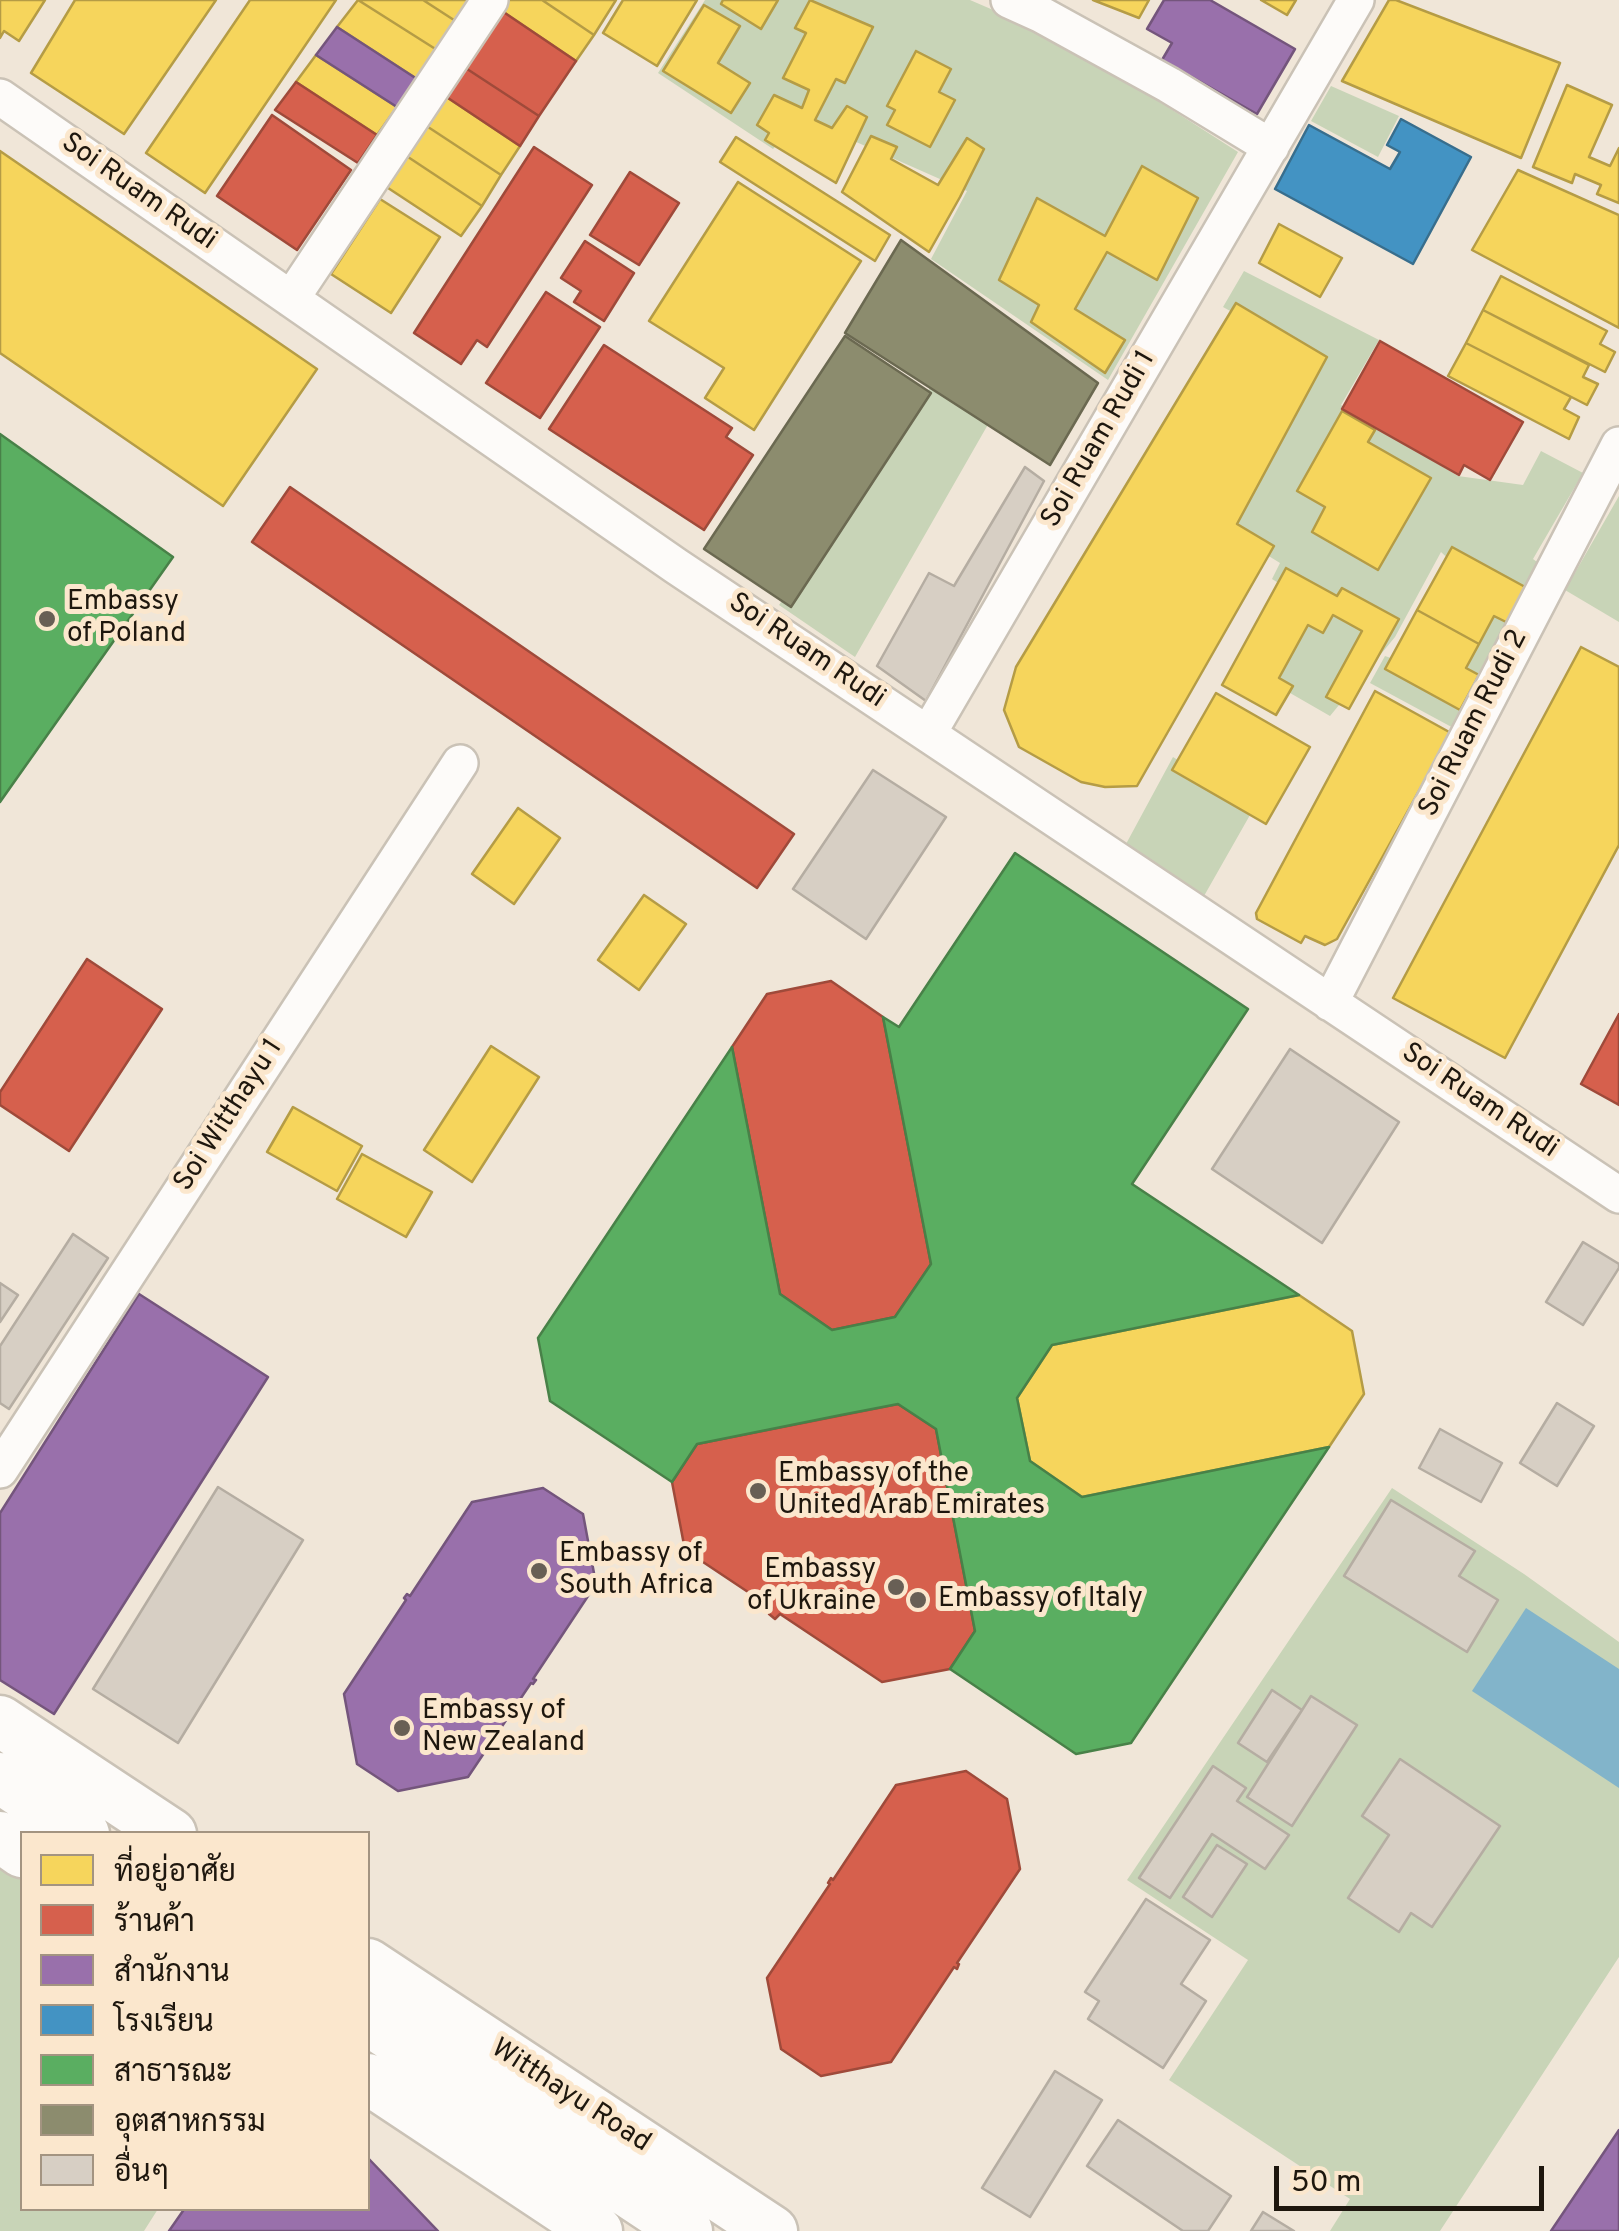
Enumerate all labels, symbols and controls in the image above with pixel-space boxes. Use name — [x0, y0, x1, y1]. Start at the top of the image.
street label: Soi Ruam Rudi — [54, 127, 222, 259]
street label: Soi Ruam Rudi 1 — [1036, 346, 1164, 534]
place label: Embassy of Poland — [67, 586, 186, 652]
street label: Soi Ruam Rudi — [721, 587, 891, 717]
marker: Embassy of Poland — [36, 608, 58, 630]
street label: Soi Ruam Rudi 2 — [1413, 625, 1537, 823]
street label: Soi Witthayu 1 — [168, 1034, 292, 1198]
street label: Soi Ruam Rudi — [1394, 1037, 1564, 1167]
place label: Embassy of the United Arab Emirates — [778, 1458, 1045, 1524]
marker: Embassy of the United Arab Emirates — [747, 1480, 769, 1502]
place label: Embassy of South Africa — [559, 1538, 713, 1604]
place label: Embassy of Ukraine — [747, 1554, 876, 1620]
marker: Embassy of South Africa — [528, 1560, 550, 1582]
marker: Embassy of Ukraine — [885, 1576, 907, 1598]
place label: Embassy of Italy — [938, 1583, 1143, 1617]
marker: Embassy of Italy — [907, 1589, 929, 1611]
place label: Embassy of New Zealand — [422, 1695, 585, 1761]
marker: Embassy of New Zealand — [391, 1717, 413, 1739]
legend — [20, 1831, 370, 2211]
text: ที่อยู่อาศัย — [114, 1855, 236, 1892]
text: ร้านค้า — [114, 1905, 195, 1942]
text: สำนักงาน — [114, 1955, 230, 1992]
text: โรงเรียน — [114, 2005, 214, 2042]
street label: Witthayu Road — [484, 2033, 656, 2161]
text: สาธารณะ — [114, 2055, 232, 2092]
text: อุตสาหกรรม — [114, 2105, 266, 2142]
scale bar — [1279, 2146, 1549, 2208]
text: อื่นๆ — [114, 2155, 169, 2192]
text: 50 m — [1291, 2165, 1361, 2202]

